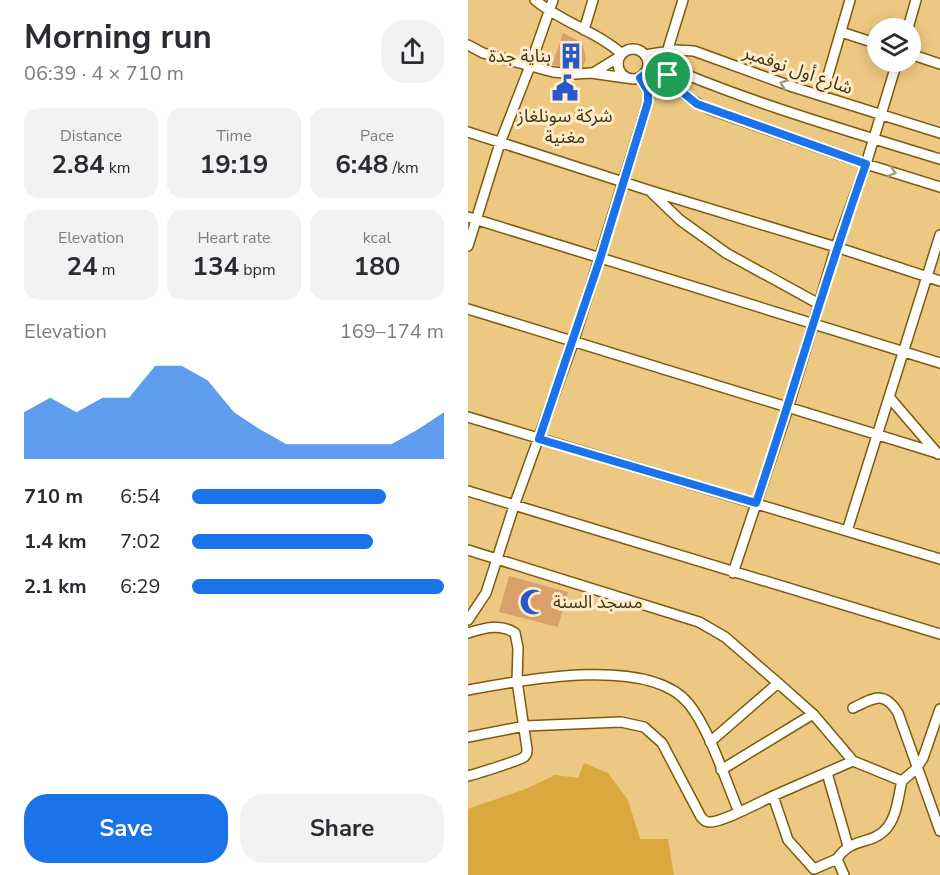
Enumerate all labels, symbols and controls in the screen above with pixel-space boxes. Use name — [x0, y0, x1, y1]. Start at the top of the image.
text: Morning run — [24, 15, 212, 60]
map controls — [867, 18, 921, 72]
button: layers — [867, 18, 921, 72]
button: share — [381, 20, 444, 83]
street label: شارع أول نوفمبر — [738, 40, 856, 102]
building icon: بناية جدة — [556, 41, 586, 71]
place label: بناية جدة — [489, 44, 551, 68]
pin — [642, 49, 693, 100]
icon: arrive — [651, 58, 684, 91]
text: 06:39 · 4 × 710 m — [24, 60, 184, 87]
public building icon: شركة سونلغاز مغنية — [550, 73, 580, 103]
one-way arrow — [779, 78, 790, 91]
place label: شركة سونلغاز مغنية — [516, 104, 613, 149]
text: Distance — [60, 125, 122, 147]
text: Time — [216, 125, 252, 147]
text: Pace — [360, 125, 394, 147]
text: 2.84 — [51, 147, 105, 182]
text: 19:19 — [200, 147, 268, 182]
text: 6:48 — [335, 147, 388, 182]
text: km — [105, 157, 131, 179]
text: /km — [388, 157, 419, 179]
one-way arrow — [886, 165, 897, 177]
text: Elevation — [58, 227, 124, 249]
text: Heart rate — [197, 227, 271, 249]
text: kcal — [363, 227, 391, 249]
text: 24 — [66, 249, 98, 284]
text: 134 — [192, 249, 239, 284]
text: 180 — [354, 249, 400, 284]
text: m — [98, 259, 116, 281]
text: bpm — [239, 259, 276, 281]
text: Elevation — [24, 318, 107, 345]
text: 169–174 m — [340, 318, 444, 345]
text: 710 m — [24, 483, 83, 510]
text: 6:54 — [120, 483, 161, 510]
text: 1.4 km — [24, 528, 87, 555]
text: 7:02 — [120, 528, 161, 555]
text: 2.1 km — [24, 573, 87, 600]
text: 6:29 — [120, 573, 161, 600]
mosque icon: مسجد السنة — [518, 587, 548, 617]
place label: مسجد السنة — [553, 590, 643, 614]
button: Save — [24, 794, 228, 863]
button: Share — [240, 794, 444, 863]

